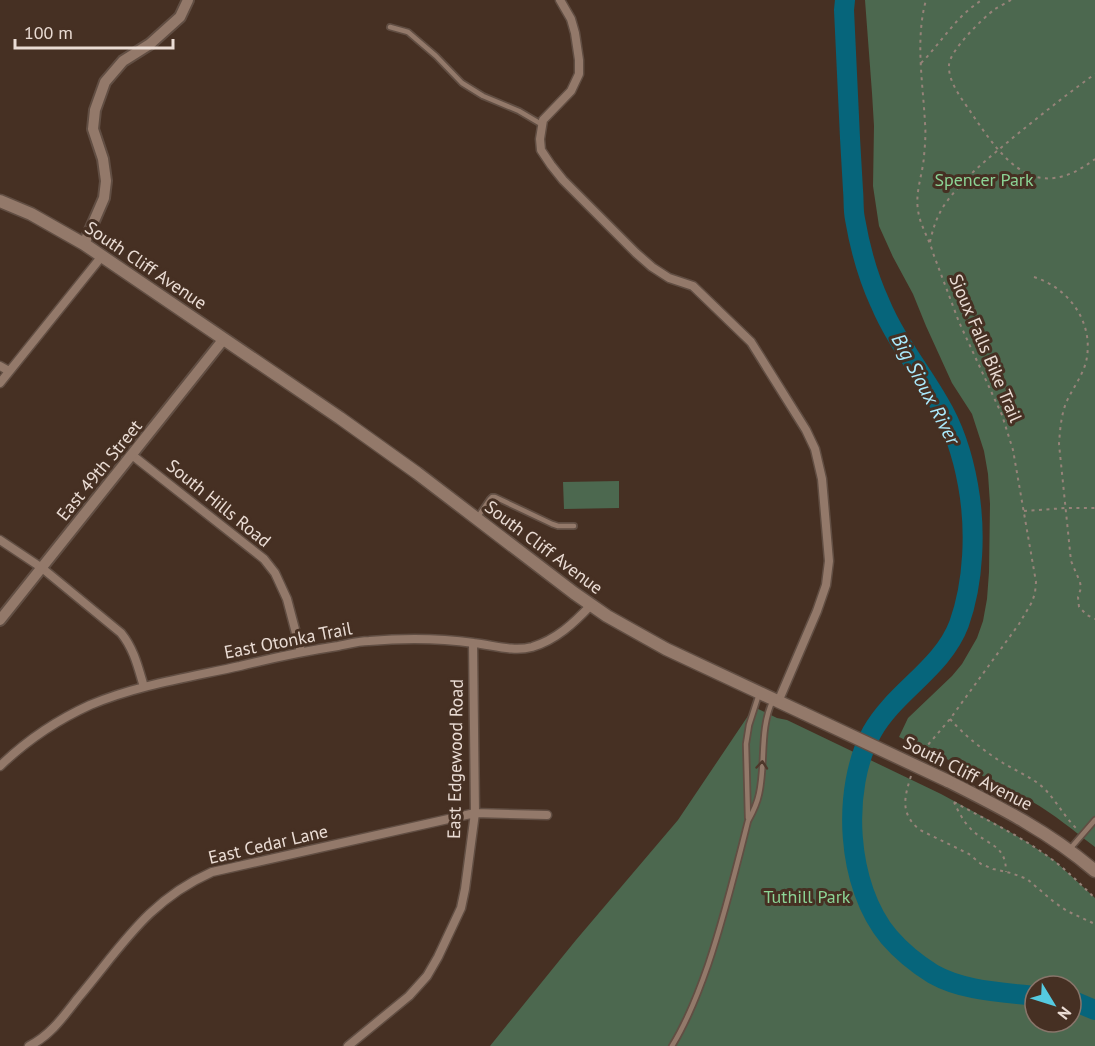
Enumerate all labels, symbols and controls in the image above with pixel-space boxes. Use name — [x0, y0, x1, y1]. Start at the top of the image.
scale bar — [15, 12, 172, 50]
text: 100 m — [24, 21, 73, 44]
park label: Spencer Park — [934, 168, 1034, 191]
street label: South Cliff Avenue — [81, 216, 211, 314]
street label: Sioux Falls Bike Trail — [944, 270, 1028, 426]
water label: Big Sioux River — [886, 329, 967, 450]
street label: East 49th Street — [51, 415, 147, 525]
street label: South Hills Road — [162, 454, 276, 552]
street label: South Cliff Avenue — [480, 495, 608, 599]
street label: East Otonka Trail — [222, 616, 355, 664]
street label: East Edgewood Road — [442, 679, 468, 839]
street label: South Cliff Avenue — [900, 731, 1036, 815]
one-way arrow — [755, 761, 768, 770]
street label: East Cedar Lane — [206, 819, 330, 869]
park label: Tuthill Park — [764, 885, 851, 908]
north arrow — [1023, 974, 1083, 1034]
text: N — [1054, 1003, 1076, 1024]

